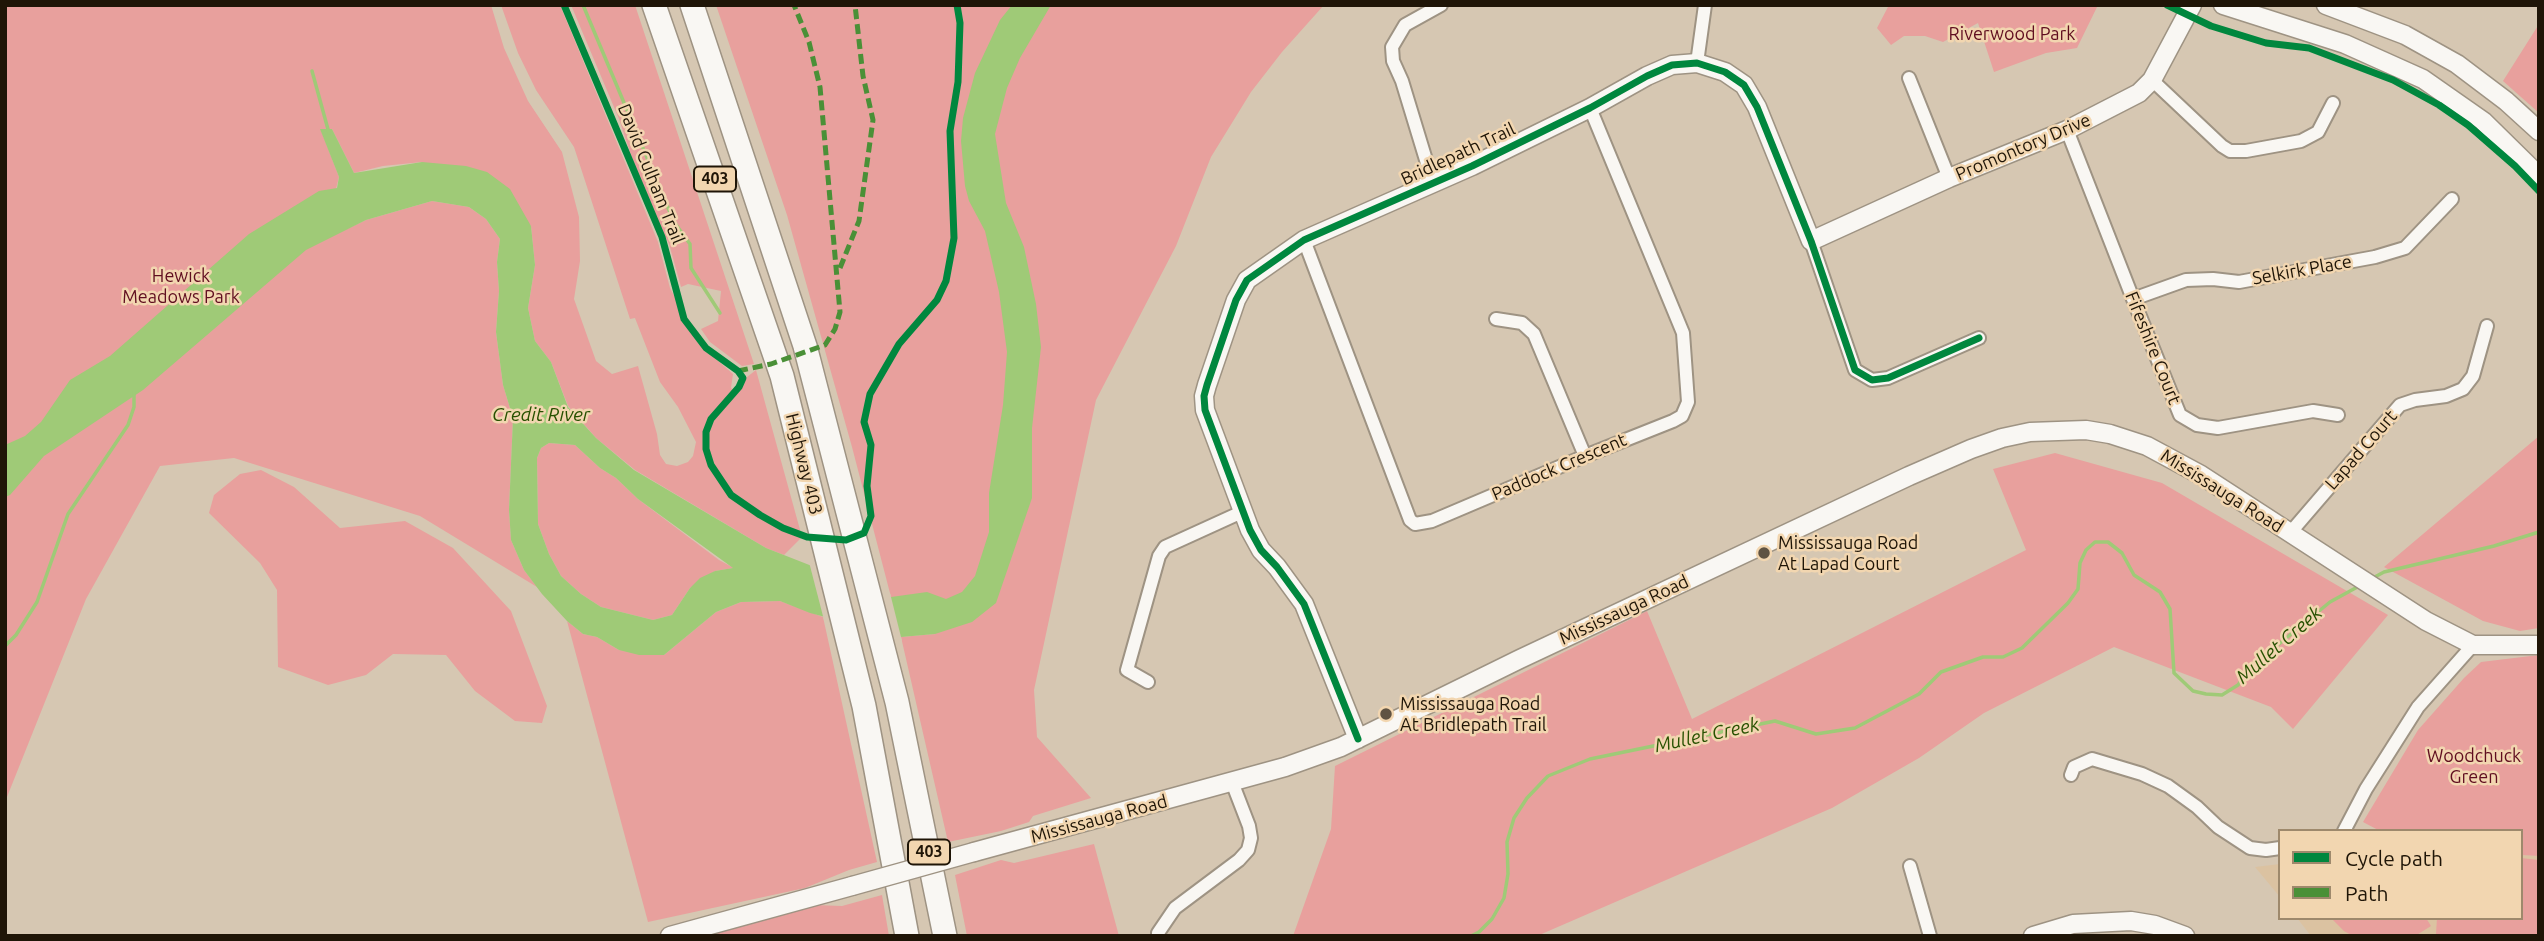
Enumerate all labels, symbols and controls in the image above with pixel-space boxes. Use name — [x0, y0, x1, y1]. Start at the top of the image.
park label: Riverwood Park — [1949, 23, 2075, 45]
street label: David Culham Trail — [613, 101, 689, 247]
street label: Promontory Drive — [1952, 109, 2094, 185]
street label: Bridlepath Trail — [1397, 118, 1519, 190]
road number: 403 — [694, 167, 736, 192]
street label: Selkirk Place — [2251, 251, 2353, 289]
park label: Hewick Meadows Park — [122, 265, 240, 308]
street label: Fifeshire Court — [2121, 288, 2185, 408]
water label: Credit River — [492, 404, 590, 426]
street label: Lapad Court — [2321, 406, 2401, 494]
street label: Highway 403 — [781, 411, 827, 517]
street label: Paddock Crescent — [1488, 429, 1630, 505]
street label: Mississauga Road — [2157, 445, 2287, 537]
place label: Mississauga Road At Lapad Court — [1778, 532, 1918, 574]
marker: Mississauga Road At Lapad Court — [1756, 545, 1772, 561]
street label: Mississauga Road — [1556, 571, 1692, 649]
water label: Mullet Creek — [2231, 602, 2327, 688]
place label: Mississauga Road At Bridlepath Trail — [1400, 693, 1547, 736]
marker: Mississauga Road At Bridlepath Trail — [1378, 706, 1394, 722]
water label: Mullet Creek — [1653, 713, 1761, 757]
park label: Woodchuck Green — [2427, 745, 2521, 788]
street label: Mississauga Road — [1028, 790, 1170, 848]
legend — [2278, 829, 2523, 920]
road number: 403 — [908, 839, 950, 864]
text: Cycle path — [2345, 846, 2443, 870]
text: Path — [2345, 881, 2388, 905]

